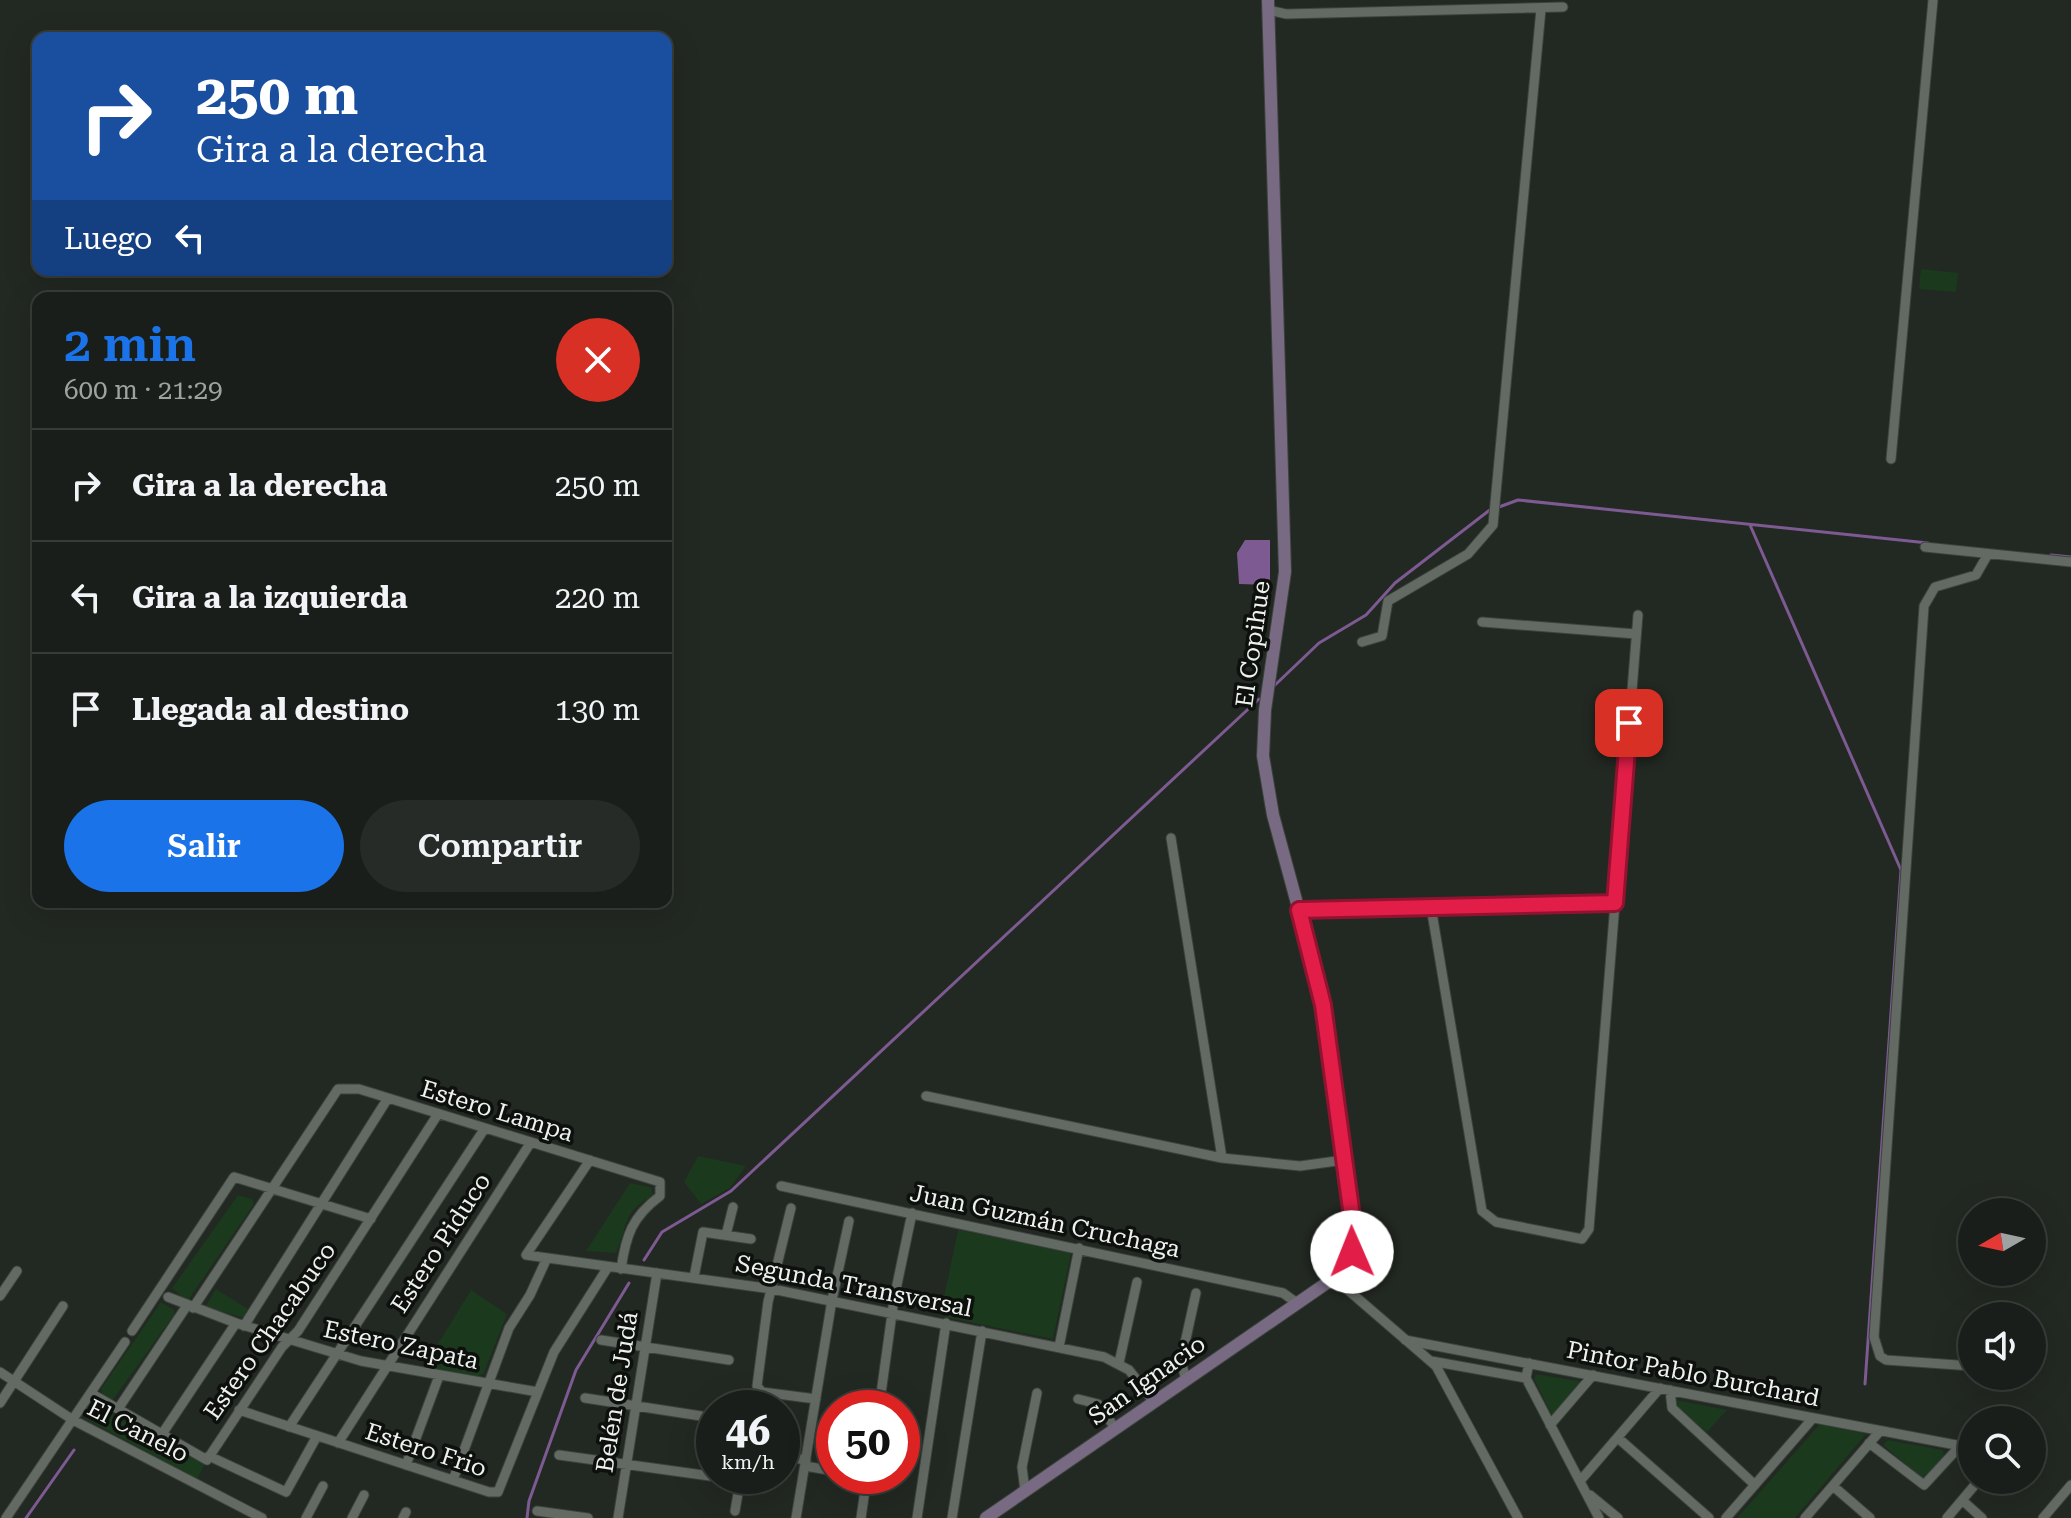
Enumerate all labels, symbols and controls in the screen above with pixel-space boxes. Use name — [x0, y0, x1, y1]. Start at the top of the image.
text: 250 m — [196, 62, 358, 128]
icon: right — [64, 64, 168, 168]
text: Gira a la derecha — [196, 129, 487, 171]
icon: left — [168, 216, 212, 260]
text: Luego — [64, 221, 152, 256]
text: 2 min — [64, 317, 196, 373]
button: close — [556, 318, 640, 402]
text: 600 m · 21:29 — [64, 375, 223, 405]
icon: right — [64, 463, 108, 507]
text: Gira a la derecha — [132, 468, 387, 503]
text: 250 m — [555, 468, 640, 503]
icon: left — [64, 575, 108, 619]
street label: El Copihue — [1230, 579, 1276, 709]
text: Gira a la izquierda — [132, 580, 408, 615]
text: 220 m — [555, 580, 640, 615]
icon: arrive — [64, 687, 108, 731]
pin — [1595, 689, 1663, 757]
text: Llegada al destino — [132, 692, 409, 727]
text: 130 m — [555, 692, 640, 727]
icon: arrive — [1607, 701, 1651, 745]
button: Salir — [64, 800, 344, 892]
button: Compartir — [360, 800, 640, 892]
street label: Estero Lampa — [417, 1075, 577, 1147]
street label: Estero Piduco — [385, 1168, 497, 1318]
street label: Juan Guzmán Cruchaga — [908, 1179, 1182, 1263]
north arrow — [1958, 1198, 2046, 1286]
map controls — [1958, 1198, 2046, 1494]
position arrow — [1310, 1210, 1394, 1294]
street label: Estero Chacabuco — [198, 1237, 342, 1425]
street label: Segunda Transversal — [733, 1249, 975, 1323]
button: sound — [1958, 1302, 2046, 1390]
street label: Belén de Judá — [590, 1310, 644, 1474]
street label: Estero Zapata — [321, 1315, 481, 1375]
street label: San Ignacio — [1083, 1329, 1211, 1431]
street label: Pintor Pablo Burchard — [1564, 1336, 1822, 1412]
speed limit sign: 50 — [816, 1390, 920, 1494]
street label: El Canelo — [83, 1394, 193, 1468]
button: search — [1958, 1406, 2046, 1494]
text: 46 — [726, 1408, 770, 1455]
street label: Estero Frio — [362, 1417, 490, 1483]
text: km/h — [721, 1450, 775, 1474]

